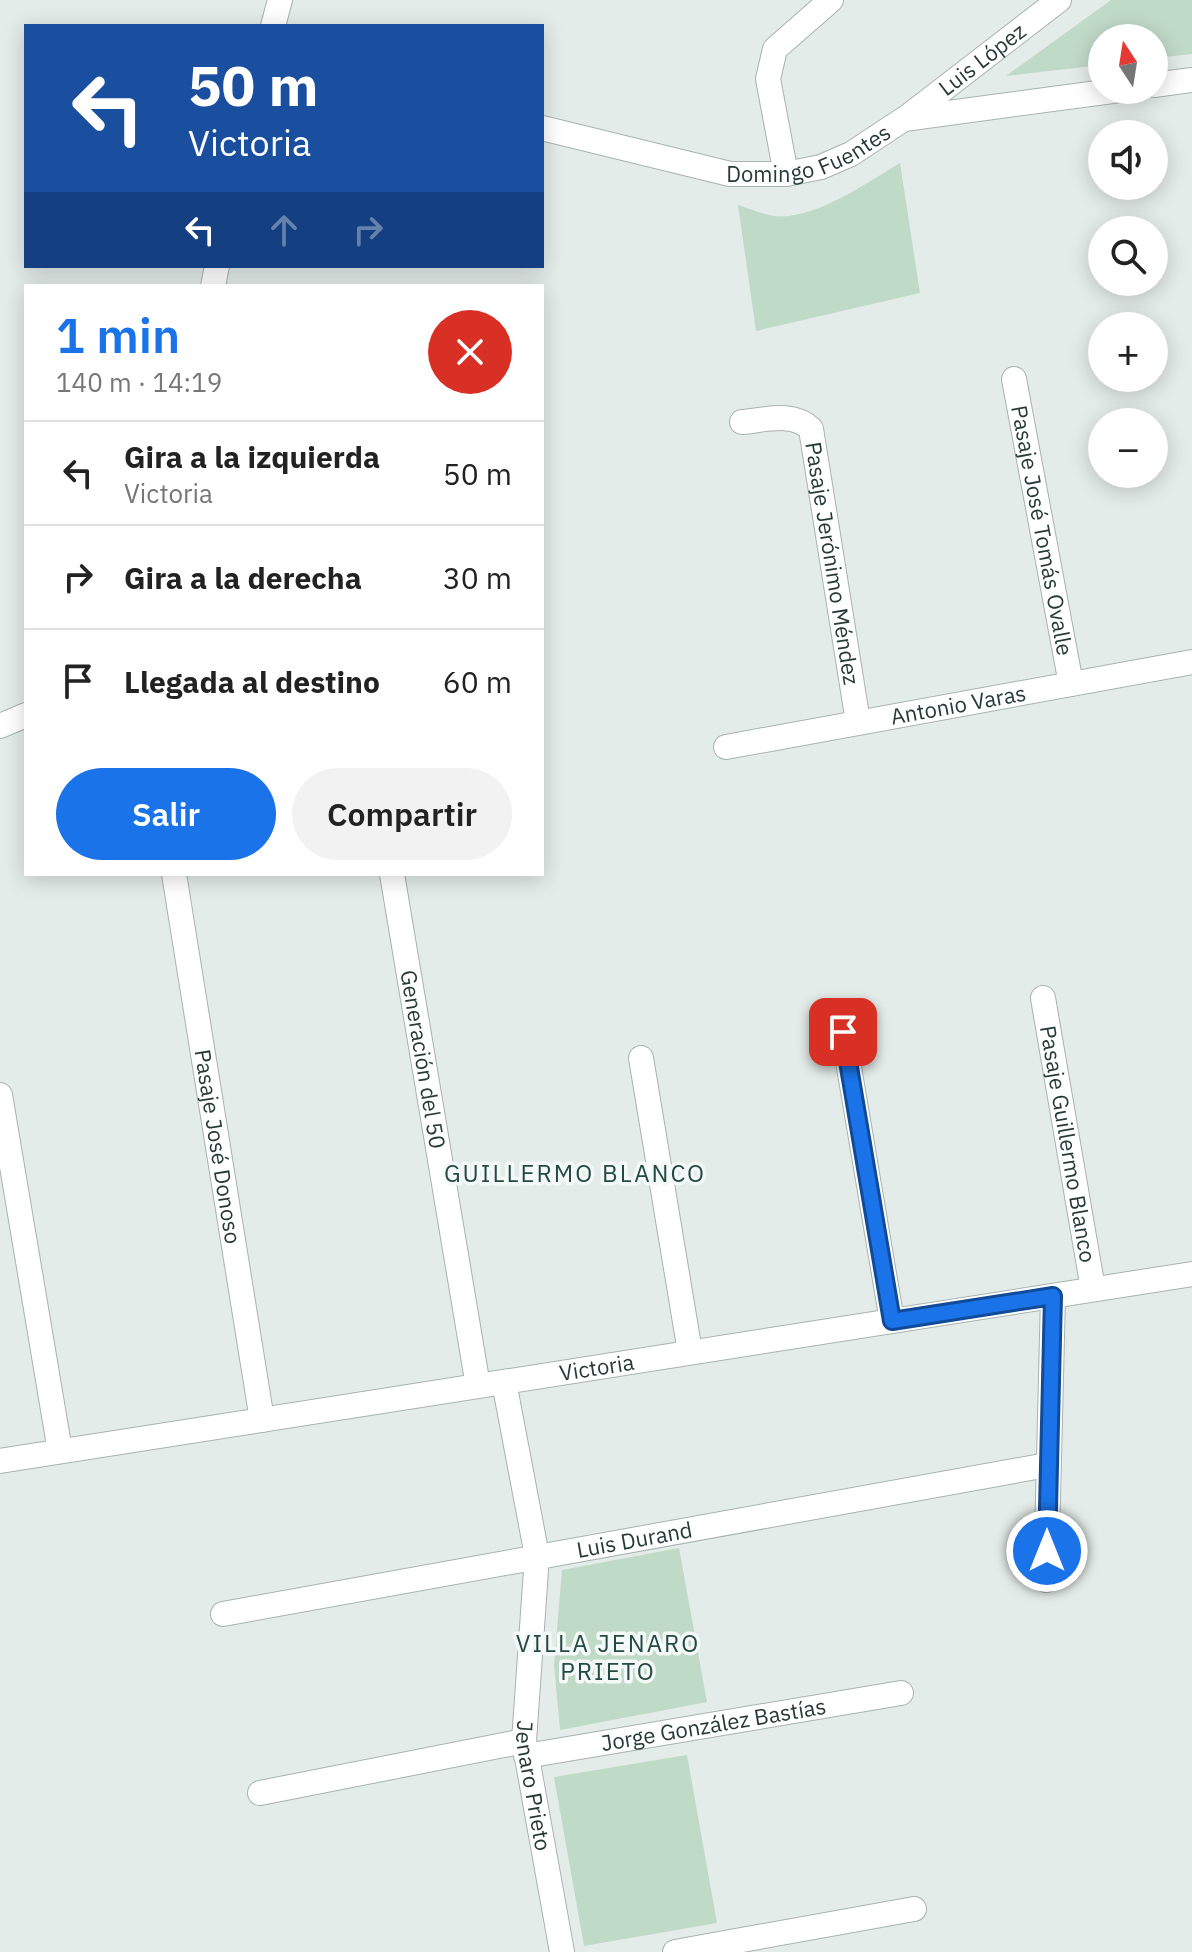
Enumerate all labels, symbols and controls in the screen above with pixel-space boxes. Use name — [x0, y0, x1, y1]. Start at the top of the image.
street label: Luis López — [932, 16, 1031, 102]
north arrow — [1088, 24, 1168, 104]
map controls — [1088, 24, 1168, 488]
text: 50 m — [188, 49, 318, 121]
icon: left — [56, 56, 160, 160]
street label: Domingo Fuentes — [726, 117, 896, 188]
text: Victoria — [188, 119, 311, 166]
button: sound — [1088, 120, 1168, 200]
icon: left — [178, 208, 222, 252]
icon: ahead — [262, 208, 306, 252]
icon: right — [346, 208, 390, 252]
button: search — [1088, 216, 1168, 296]
text: 1 min — [56, 304, 180, 366]
button: close — [428, 310, 512, 394]
button: + — [1088, 312, 1168, 392]
text: 140 m · 14:19 — [56, 365, 222, 399]
street label: Pasaje José Tomás Ovalle — [1005, 403, 1080, 658]
button: − — [1088, 408, 1168, 488]
text: Gira a la izquierda — [124, 437, 380, 476]
street label: Pasaje Jerónimo Méndez — [799, 440, 867, 687]
icon: left — [56, 451, 100, 495]
text: 50 m — [443, 454, 512, 493]
text: Victoria — [124, 476, 213, 510]
icon: right — [56, 555, 100, 599]
text: Gira a la derecha — [124, 558, 362, 597]
text: 30 m — [443, 558, 512, 597]
icon: arrive — [56, 659, 100, 703]
text: Llegada al destino — [124, 662, 380, 701]
text: 60 m — [443, 662, 512, 701]
street label: Antonio Varas — [888, 678, 1028, 731]
button: Salir — [56, 768, 276, 860]
button: Compartir — [292, 768, 512, 860]
street label: Generación del 50 — [394, 968, 453, 1151]
pin — [809, 998, 877, 1066]
icon: arrive — [821, 1010, 865, 1054]
street label: Pasaje Guillermo Blanco — [1034, 1023, 1103, 1265]
street label: Pasaje José Donoso — [188, 1047, 248, 1246]
district label: GUILLERMO BLANCO — [444, 1157, 706, 1189]
street label: Victoria — [557, 1347, 636, 1387]
position arrow — [1005, 1509, 1089, 1593]
street label: Luis Durand — [574, 1514, 694, 1564]
district label: VILLA JENARO PRIETO — [516, 1627, 700, 1687]
street label: Jorge González Bastías — [599, 1691, 828, 1757]
street label: Jenaro Prieto — [510, 1720, 558, 1853]

